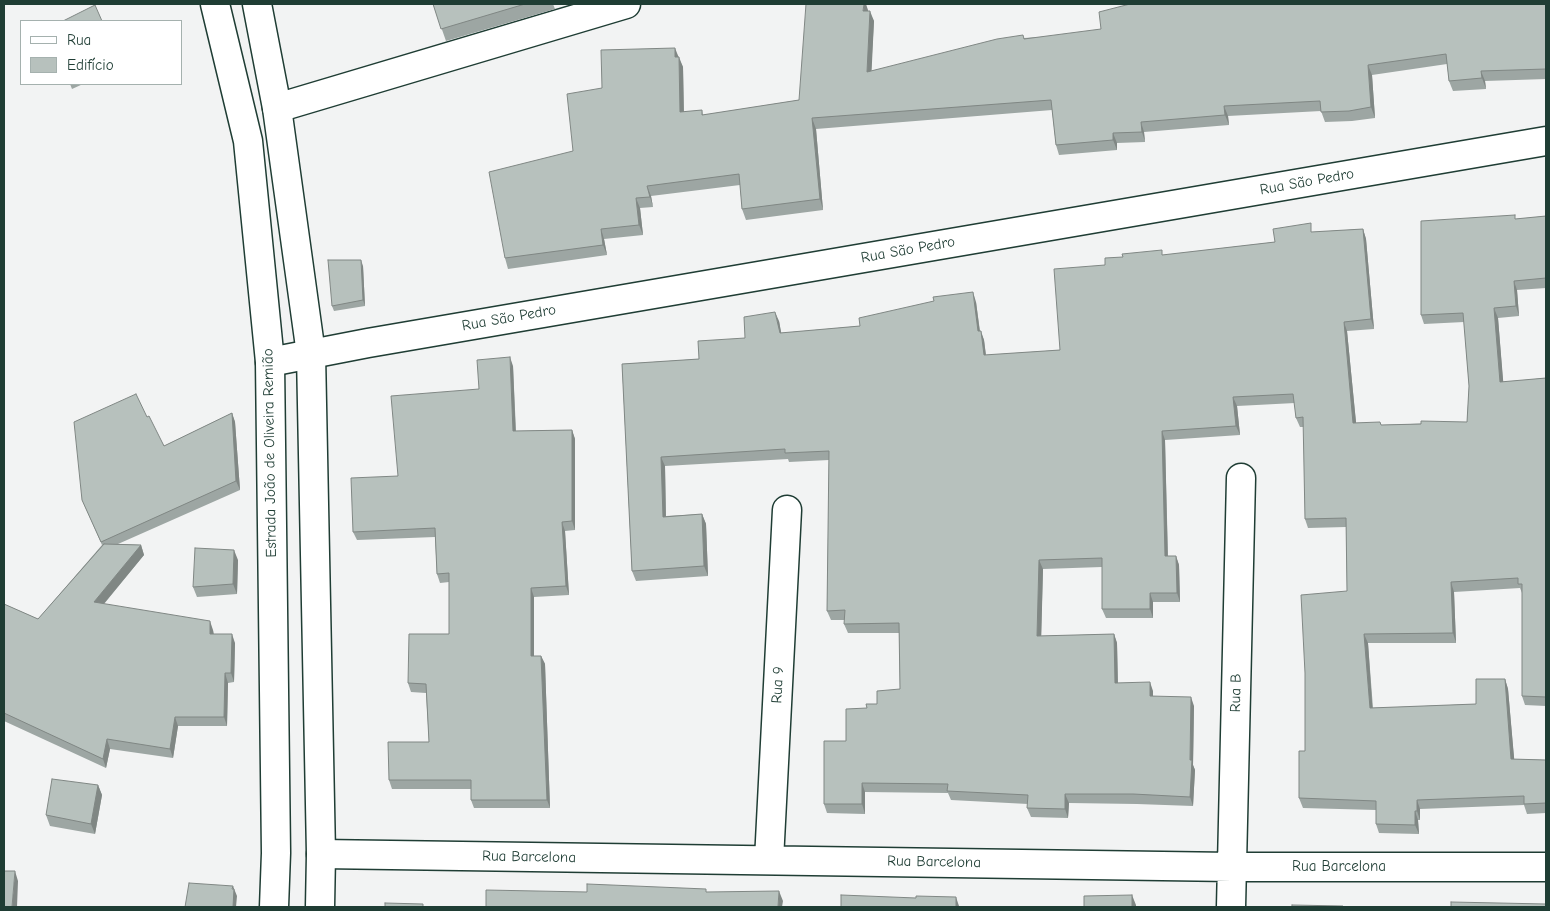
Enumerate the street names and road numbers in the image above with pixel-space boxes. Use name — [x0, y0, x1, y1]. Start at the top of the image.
street label: Rua São Pedro — [1259, 165, 1355, 199]
street label: Rua São Pedro — [860, 233, 956, 267]
street label: Rua São Pedro — [461, 301, 557, 335]
street label: Estrada João de Oliveira Remião — [259, 348, 281, 558]
street label: Rua 9 — [768, 666, 788, 704]
street label: Rua B — [1227, 674, 1245, 712]
street label: Rua Barcelona — [482, 847, 576, 867]
street label: Rua Barcelona — [887, 852, 981, 872]
street label: Rua Barcelona — [1292, 858, 1386, 876]

